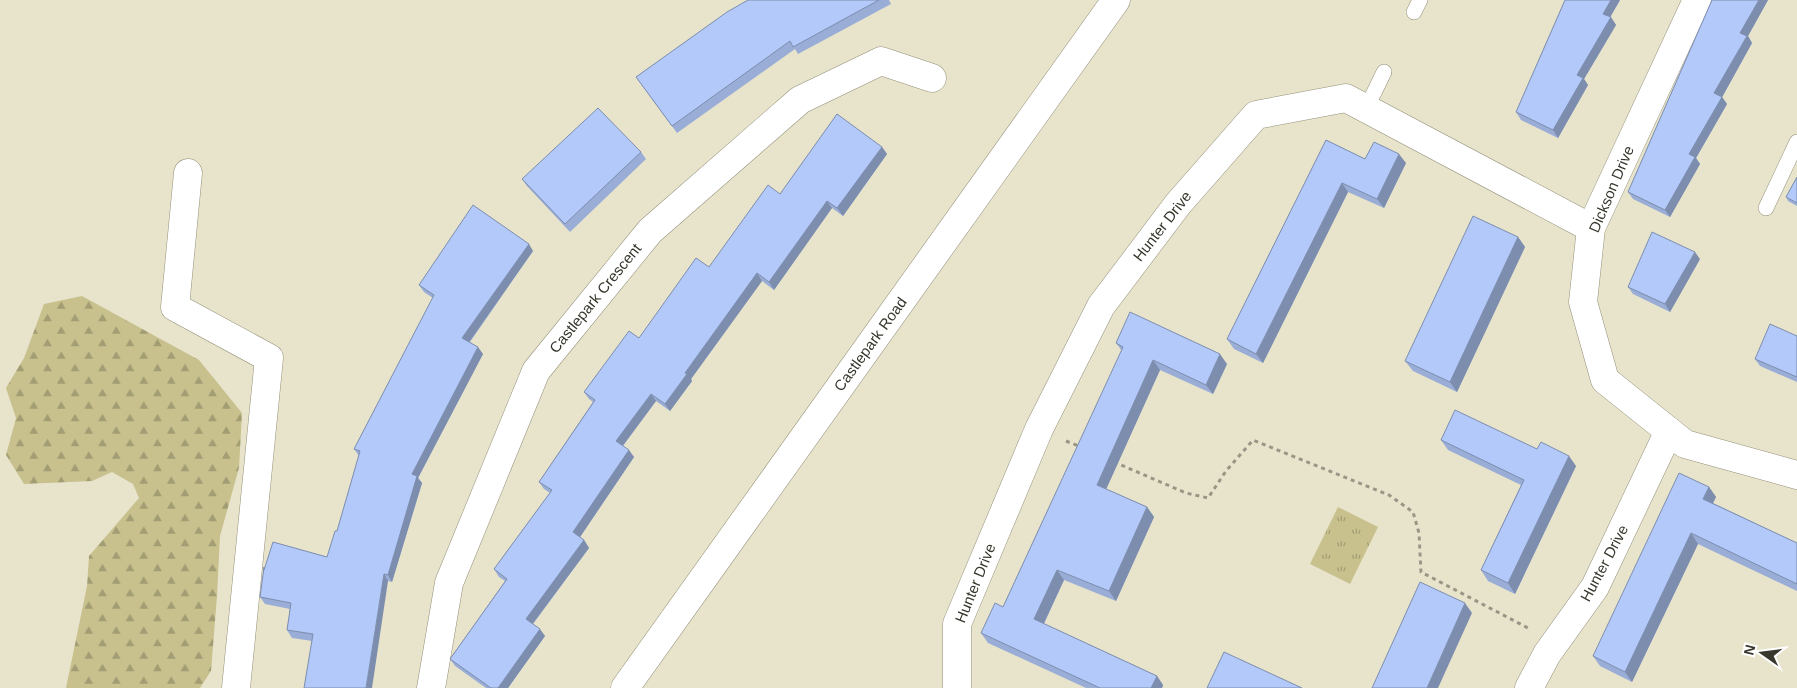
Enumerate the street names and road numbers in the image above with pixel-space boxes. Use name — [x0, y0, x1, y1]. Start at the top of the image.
street label: Dickson Drive — [1585, 143, 1637, 235]
street label: Hunter Drive — [1129, 188, 1195, 264]
street label: Castlepark Crescent — [546, 239, 645, 356]
street label: Castlepark Road — [830, 294, 910, 394]
street label: Hunter Drive — [1577, 522, 1631, 604]
street label: Hunter Drive — [951, 541, 999, 625]

